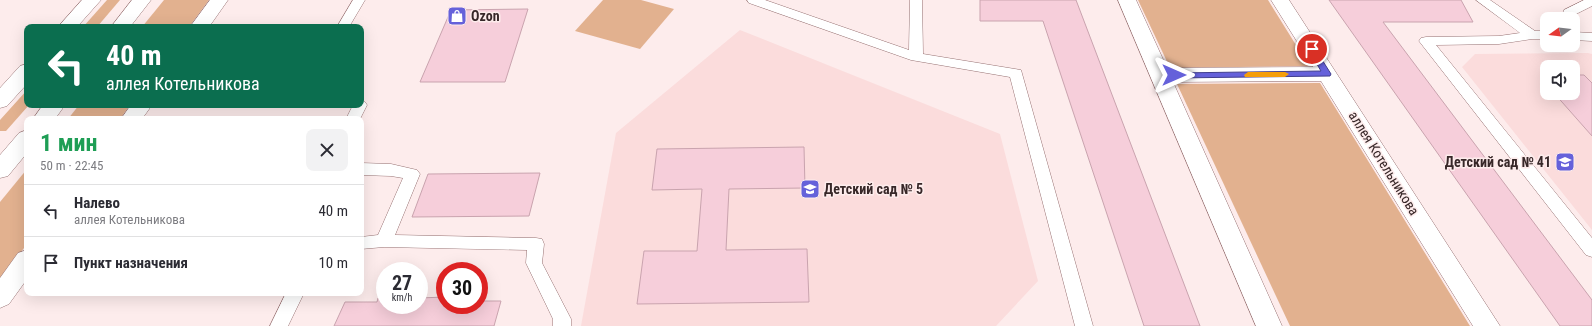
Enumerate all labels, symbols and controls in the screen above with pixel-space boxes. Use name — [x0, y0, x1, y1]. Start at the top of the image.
shop icon: Ozon — [446, 5, 468, 27]
place label: Ozon — [471, 8, 500, 24]
north arrow — [1540, 12, 1580, 52]
map controls — [1540, 12, 1580, 100]
pin — [1295, 32, 1329, 66]
icon: arrive — [1301, 38, 1323, 60]
text: 40 m — [106, 39, 162, 72]
icon: left — [40, 40, 92, 92]
position arrow — [1153, 54, 1195, 96]
button: sound — [1540, 60, 1580, 100]
text: аллея Котельникова — [106, 73, 260, 94]
street label: аллея Котельникова — [1346, 108, 1422, 218]
text: 1 мин — [40, 129, 98, 157]
button: close — [306, 129, 348, 171]
school or university icon: Детский сад № 41 — [1554, 151, 1576, 173]
place label: Детский сад № 41 — [1445, 154, 1551, 170]
text: 50 m · 22:45 — [40, 158, 103, 173]
school or university icon: Детский сад № 5 — [799, 178, 821, 200]
place label: Детский сад № 5 — [824, 181, 923, 197]
text: Налево — [74, 194, 120, 212]
icon: left — [40, 200, 62, 222]
text: 40 m — [318, 202, 348, 220]
text: аллея Котельникова — [74, 212, 185, 227]
icon: arrive — [40, 252, 62, 274]
text: Пункт назначения — [74, 254, 188, 272]
text: 10 m — [318, 254, 348, 272]
speed limit sign: 30 — [436, 262, 488, 314]
text: 27 — [392, 271, 412, 295]
text: km/h — [392, 292, 412, 303]

